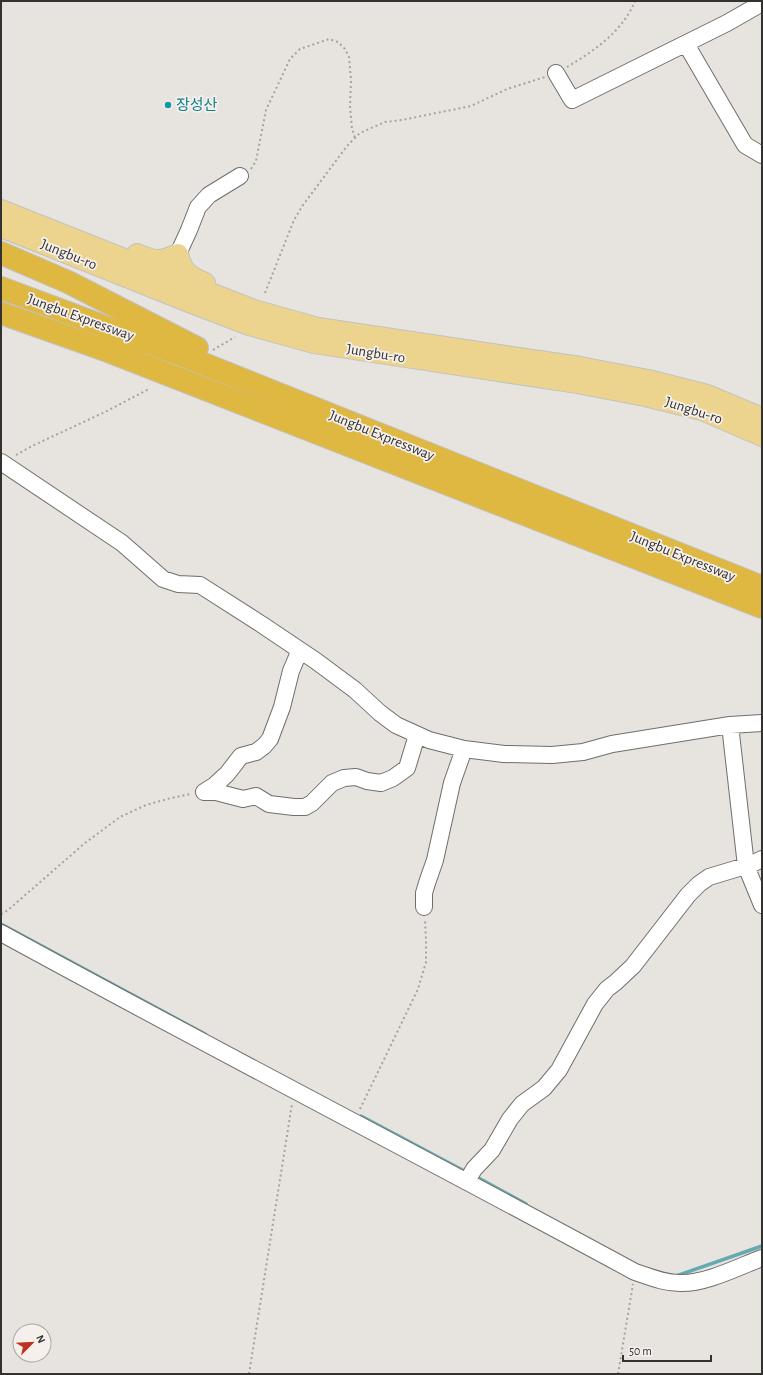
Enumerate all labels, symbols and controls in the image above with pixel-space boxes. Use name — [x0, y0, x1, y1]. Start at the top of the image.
place label: 장성산 — [176, 97, 218, 113]
marker: 장성산 — [163, 100, 173, 110]
street label: Jungbu-ro — [39, 236, 99, 273]
street label: Jungbu Expressway — [26, 291, 137, 344]
street label: Jungbu-ro — [346, 341, 406, 366]
street label: Jungbu-ro — [663, 394, 724, 427]
street label: Jungbu Expressway — [327, 408, 437, 464]
street label: Jungbu Expressway — [628, 529, 738, 585]
north arrow — [12, 1323, 52, 1363]
text: N — [34, 1333, 47, 1345]
scale bar — [623, 1337, 711, 1363]
text: 50 m — [629, 1345, 652, 1357]

